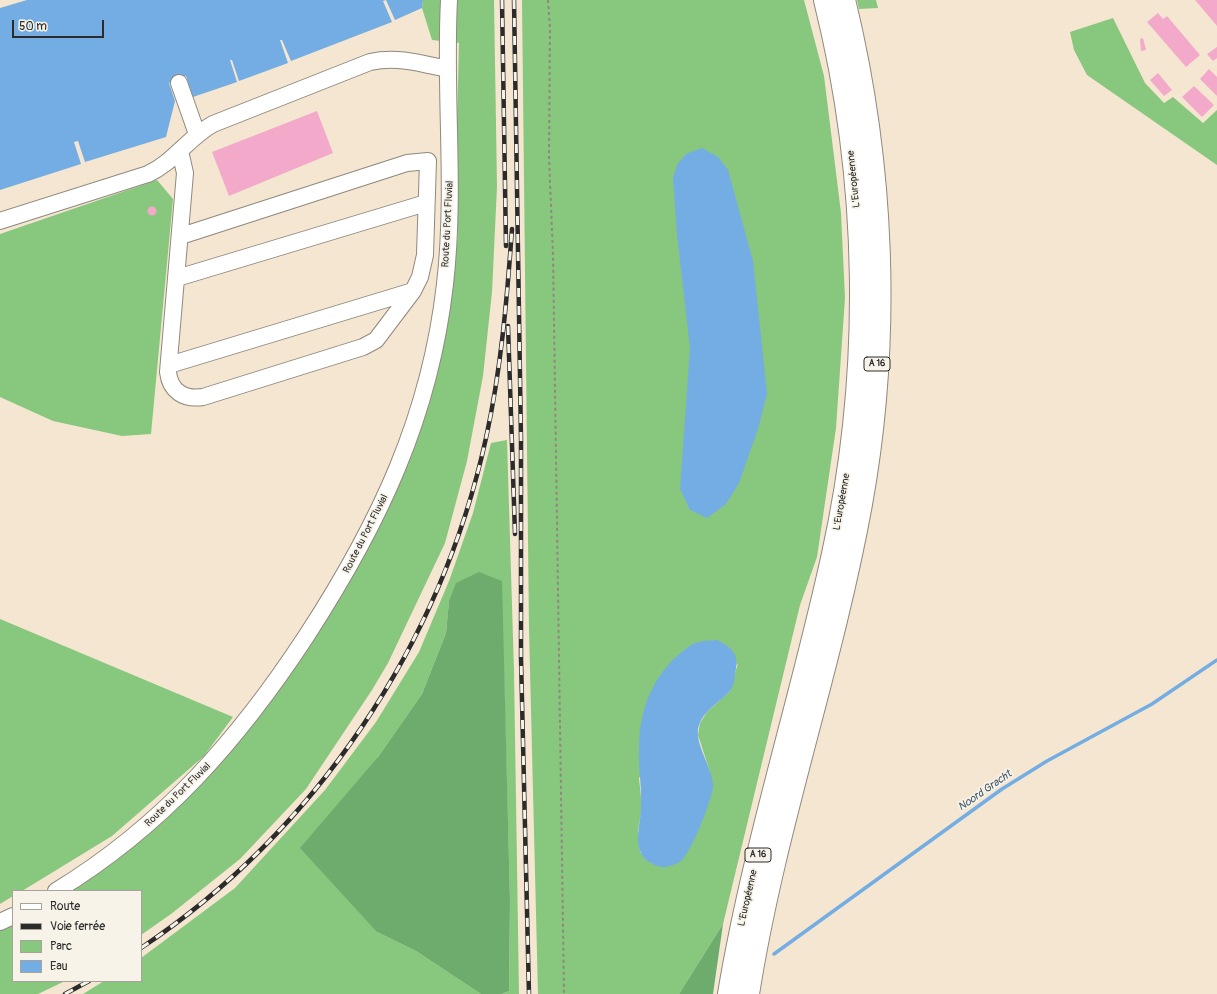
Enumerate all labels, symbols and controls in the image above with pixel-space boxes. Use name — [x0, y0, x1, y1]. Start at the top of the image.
scale bar — [14, 12, 106, 38]
text: 50 m — [19, 19, 47, 34]
street label: L'Européenne — [845, 150, 863, 208]
street label: Route du Port Fluvial — [440, 180, 456, 268]
road number: A 16 — [864, 357, 890, 371]
street label: L'Européenne — [831, 473, 853, 531]
street label: Route du Port Fluvial — [341, 493, 391, 575]
street label: Route du Port Fluvial — [143, 761, 213, 829]
water label: Noord Gracht — [956, 768, 1014, 814]
road number: A 16 — [745, 848, 771, 862]
street label: L'Européenne — [736, 869, 760, 927]
legend — [12, 890, 142, 982]
text: Route — [50, 899, 80, 914]
text: Voie ferrée — [50, 919, 105, 934]
text: Parc — [50, 939, 72, 954]
text: Eau — [50, 959, 68, 974]

